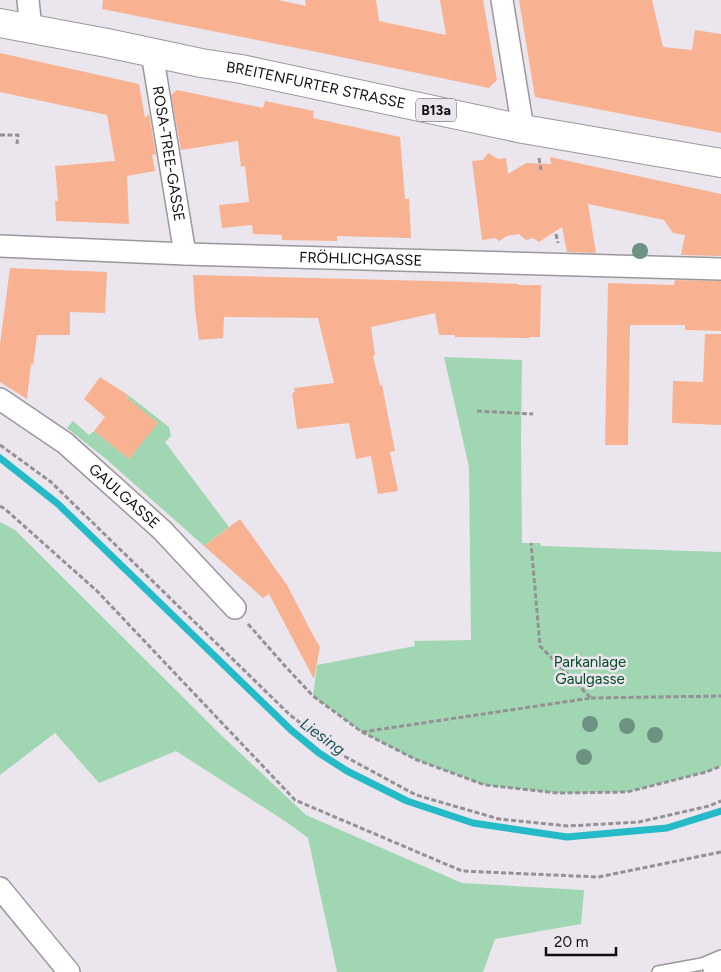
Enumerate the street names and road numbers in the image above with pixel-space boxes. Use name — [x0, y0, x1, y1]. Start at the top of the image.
street label: BREITENFURTER STRASSE — [225, 58, 407, 113]
street label: ROSA-TREE-GASSE — [149, 85, 189, 223]
road number: B13a — [416, 98, 456, 122]
street label: FRÖHLICHGASSE — [299, 248, 423, 270]
street label: GAULGASSE — [85, 460, 163, 532]

